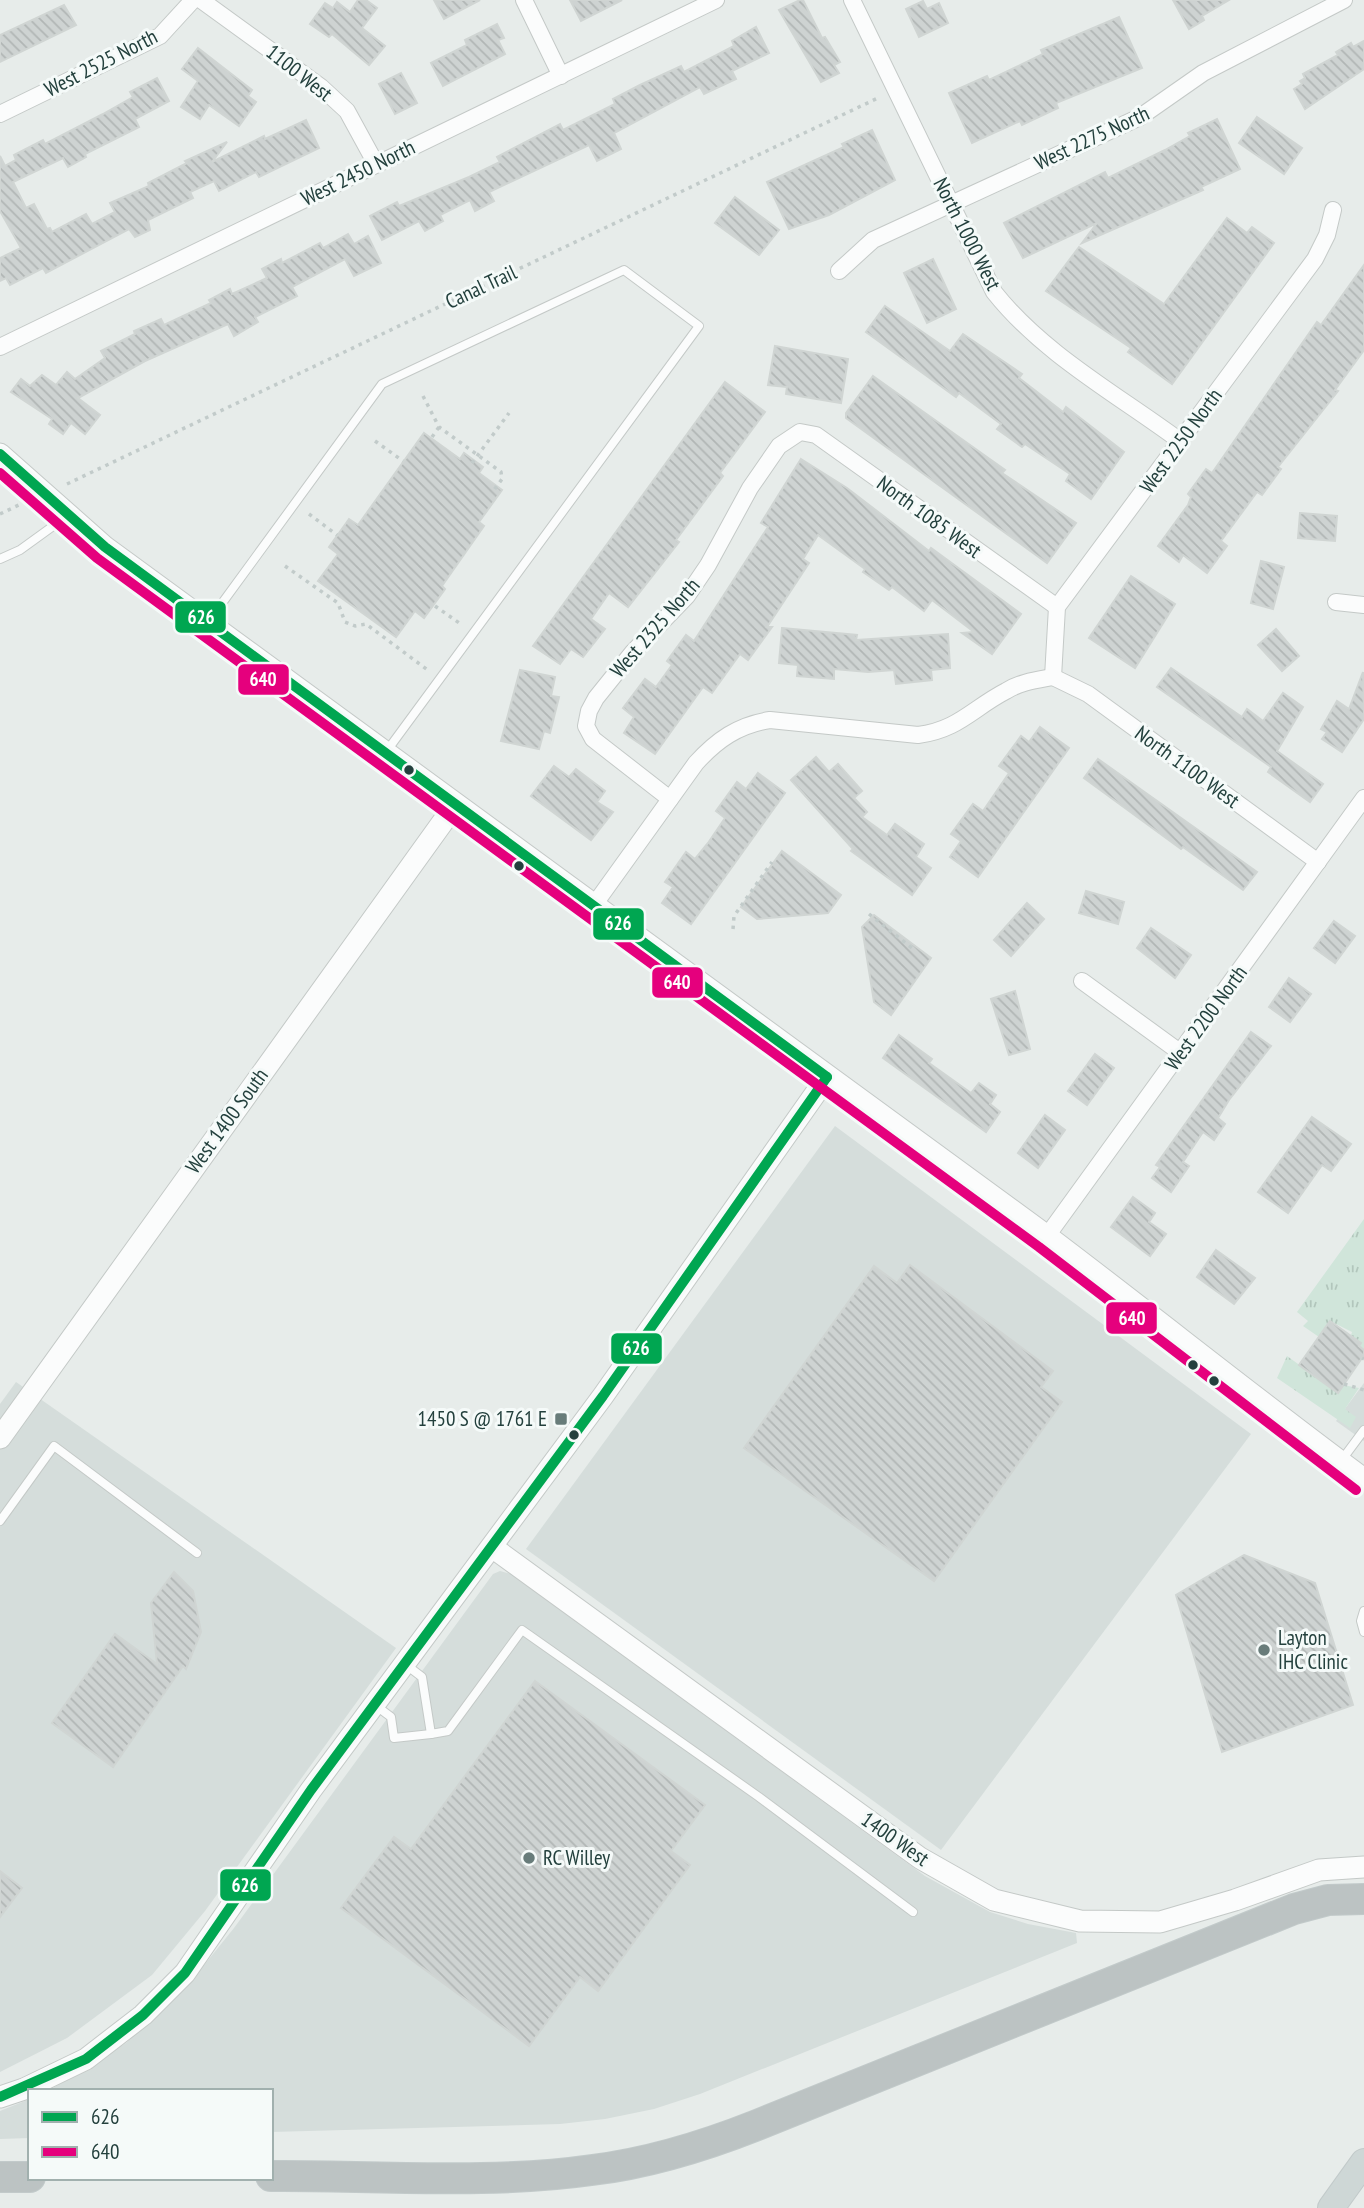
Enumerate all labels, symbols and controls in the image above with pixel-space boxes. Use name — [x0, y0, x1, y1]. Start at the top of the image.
street label: West 2525 North — [40, 23, 162, 103]
street label: 1100 West — [261, 38, 338, 107]
street label: West 2275 North — [1030, 99, 1153, 176]
street label: West 2450 North — [296, 133, 419, 212]
street label: North 1000 West — [928, 173, 1007, 295]
street label: Canal Trail — [441, 258, 521, 315]
street label: West 2250 North — [1133, 383, 1228, 498]
street label: North 1085 West — [872, 470, 987, 564]
street label: West 2325 North — [604, 572, 705, 683]
line badge: 626 — [174, 600, 227, 634]
text: 626 — [187, 605, 215, 629]
line badge: 640 — [237, 663, 290, 696]
text: 640 — [249, 667, 277, 691]
street label: North 1100 West — [1130, 720, 1245, 814]
unlabelled marker — [402, 763, 416, 777]
unlabelled marker — [512, 859, 526, 873]
line badge: 626 — [592, 907, 645, 941]
text: 626 — [604, 911, 632, 935]
street label: West 2200 North — [1158, 960, 1253, 1075]
line badge: 640 — [651, 966, 704, 999]
text: 640 — [663, 970, 691, 994]
street label: West 1400 South — [179, 1063, 274, 1179]
line badge: 640 — [1105, 1301, 1158, 1335]
text: 640 — [1118, 1306, 1146, 1330]
line badge: 626 — [610, 1332, 663, 1365]
text: 626 — [622, 1336, 650, 1360]
unlabelled marker — [1186, 1358, 1200, 1372]
unlabelled marker — [1207, 1374, 1221, 1388]
place label: 1450 S @ 1761 E — [418, 1405, 547, 1432]
marker: 1450 S @ 1761 E — [553, 1411, 569, 1427]
unlabelled marker — [567, 1428, 581, 1442]
place label: Layton IHC Clinic — [1278, 1624, 1348, 1675]
marker: Layton IHC Clinic — [1256, 1642, 1272, 1658]
street label: 1400 West — [856, 1805, 935, 1872]
place label: RC Willey — [543, 1844, 610, 1871]
marker: RC Willey — [521, 1850, 537, 1866]
line badge: 626 — [219, 1868, 272, 1902]
text: 626 — [231, 1873, 259, 1897]
legend — [28, 2089, 273, 2180]
text: 626 — [91, 2103, 119, 2130]
text: 640 — [91, 2138, 119, 2165]

